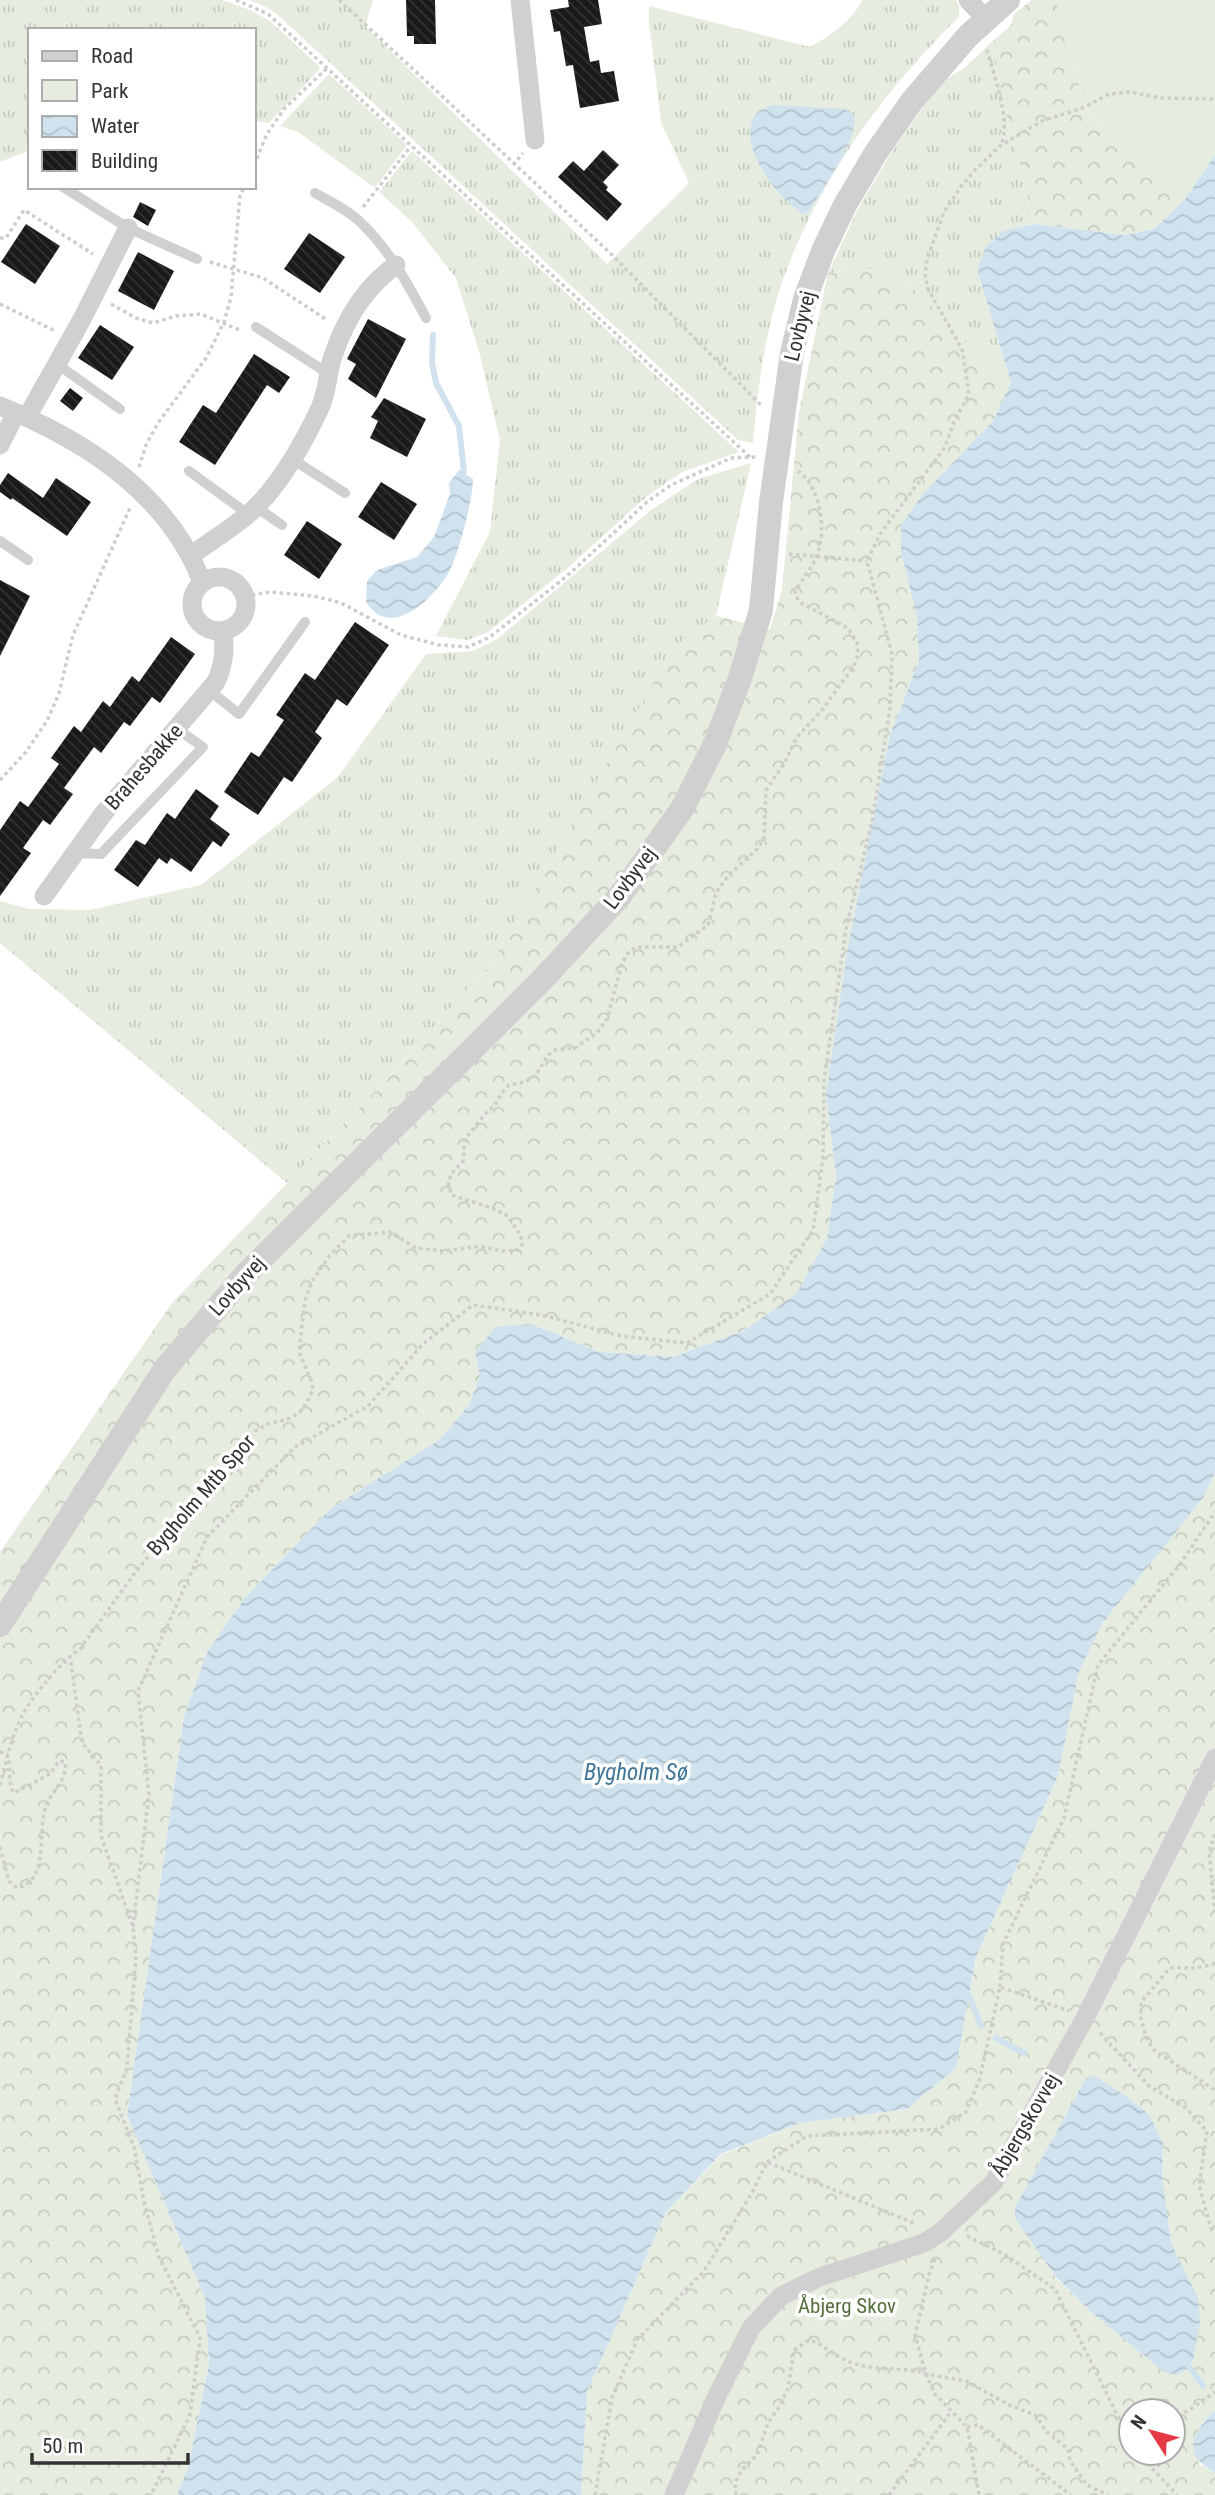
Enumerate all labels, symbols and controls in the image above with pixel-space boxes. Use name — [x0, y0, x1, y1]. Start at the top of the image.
legend — [28, 28, 256, 189]
text: Road — [91, 44, 133, 68]
text: Park — [91, 79, 129, 103]
text: Water — [91, 114, 139, 138]
text: Building — [91, 149, 158, 173]
street label: Lovbyvej — [780, 288, 820, 364]
street label: Brahesbakke — [100, 719, 188, 815]
street label: Lovbyvej — [599, 842, 661, 914]
street label: Lovbyvej — [204, 1251, 270, 1321]
street label: Bygholm Mtb Spor — [142, 1430, 260, 1560]
water label: Bygholm Sø — [584, 1759, 688, 1786]
street label: Åbjergskovvej — [986, 2069, 1064, 2181]
park label: Åbjerg Skov — [798, 2294, 896, 2318]
north arrow — [1117, 2397, 1187, 2467]
text: N — [1126, 2411, 1151, 2434]
scale bar — [32, 2422, 187, 2466]
text: 50 m — [42, 2434, 83, 2458]

